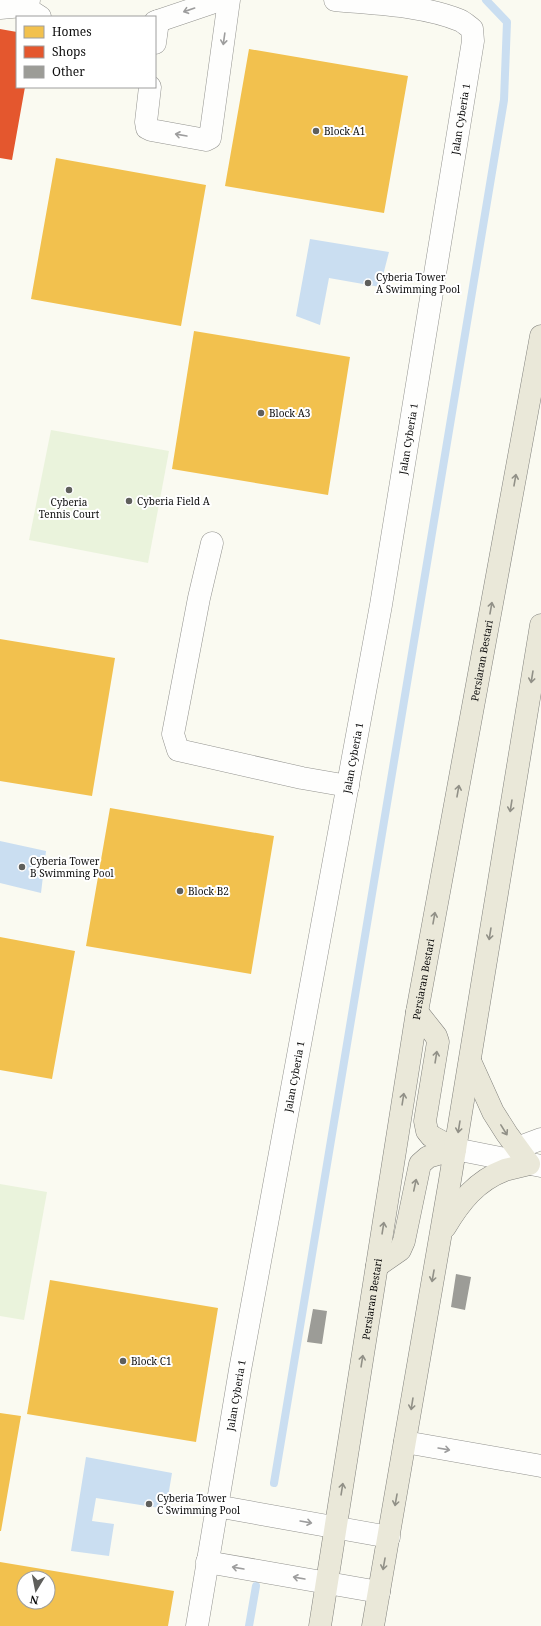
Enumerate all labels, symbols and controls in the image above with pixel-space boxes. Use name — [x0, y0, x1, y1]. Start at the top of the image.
one-way arrow — [183, 6, 195, 14]
legend — [16, 16, 156, 88]
text: Homes — [52, 23, 92, 40]
one-way arrow — [220, 32, 228, 45]
text: Shops — [52, 43, 86, 60]
text: Other — [52, 63, 85, 80]
street label: Jalan Cyberia 1 — [447, 82, 473, 157]
place label: Block A1 — [324, 124, 365, 138]
marker: Block A1 — [311, 126, 321, 136]
one-way arrow — [175, 131, 188, 139]
place label: Cyberia Tower A Swimming Pool — [376, 270, 460, 296]
marker: Cyberia Tower A Swimming Pool — [363, 278, 373, 288]
street label: Jalan Cyberia 1 — [395, 402, 421, 476]
place label: Block A3 — [269, 406, 311, 420]
marker: Block A3 — [256, 408, 266, 418]
one-way arrow — [511, 474, 519, 487]
marker: Cyberia Tennis Court — [64, 485, 74, 495]
place label: Cyberia Field A — [137, 494, 211, 508]
place label: Cyberia Tennis Court — [39, 495, 100, 521]
marker: Cyberia Field A — [124, 496, 134, 506]
one-way arrow — [488, 601, 496, 614]
street label: Persiaran Bestari — [467, 618, 496, 702]
one-way arrow — [528, 670, 536, 683]
street label: Jalan Cyberia 1 — [339, 721, 366, 796]
one-way arrow — [454, 784, 462, 797]
one-way arrow — [507, 799, 515, 812]
place label: Cyberia Tower B Swimming Pool — [30, 854, 114, 880]
marker: Cyberia Tower B Swimming Pool — [17, 862, 27, 872]
place label: Block B2 — [188, 884, 229, 898]
marker: Block B2 — [175, 886, 185, 896]
one-way arrow — [431, 912, 439, 925]
one-way arrow — [486, 927, 494, 940]
street label: Persiaran Bestari — [409, 937, 437, 1021]
street label: Jalan Cyberia 1 — [280, 1040, 308, 1114]
one-way arrow — [432, 1051, 440, 1064]
one-way arrow — [400, 1093, 408, 1106]
one-way arrow — [455, 1120, 463, 1133]
one-way arrow — [500, 1124, 508, 1135]
one-way arrow — [411, 1179, 419, 1192]
one-way arrow — [379, 1222, 387, 1235]
street label: Persiaran Bestari — [358, 1257, 385, 1341]
one-way arrow — [429, 1269, 437, 1282]
place label: Block C1 — [131, 1354, 172, 1368]
one-way arrow — [359, 1355, 367, 1368]
marker: Block C1 — [118, 1356, 128, 1366]
street label: Jalan Cyberia 1 — [223, 1358, 249, 1433]
one-way arrow — [407, 1397, 415, 1410]
one-way arrow — [437, 1445, 450, 1453]
one-way arrow — [338, 1483, 346, 1496]
place label: Cyberia Tower C Swimming Pool — [157, 1491, 240, 1517]
one-way arrow — [391, 1493, 399, 1506]
marker: Cyberia Tower C Swimming Pool — [144, 1499, 154, 1509]
one-way arrow — [299, 1519, 312, 1527]
one-way arrow — [380, 1557, 388, 1570]
one-way arrow — [232, 1563, 245, 1571]
north arrow — [16, 1570, 56, 1610]
one-way arrow — [292, 1574, 305, 1582]
text: N — [28, 1592, 40, 1608]

